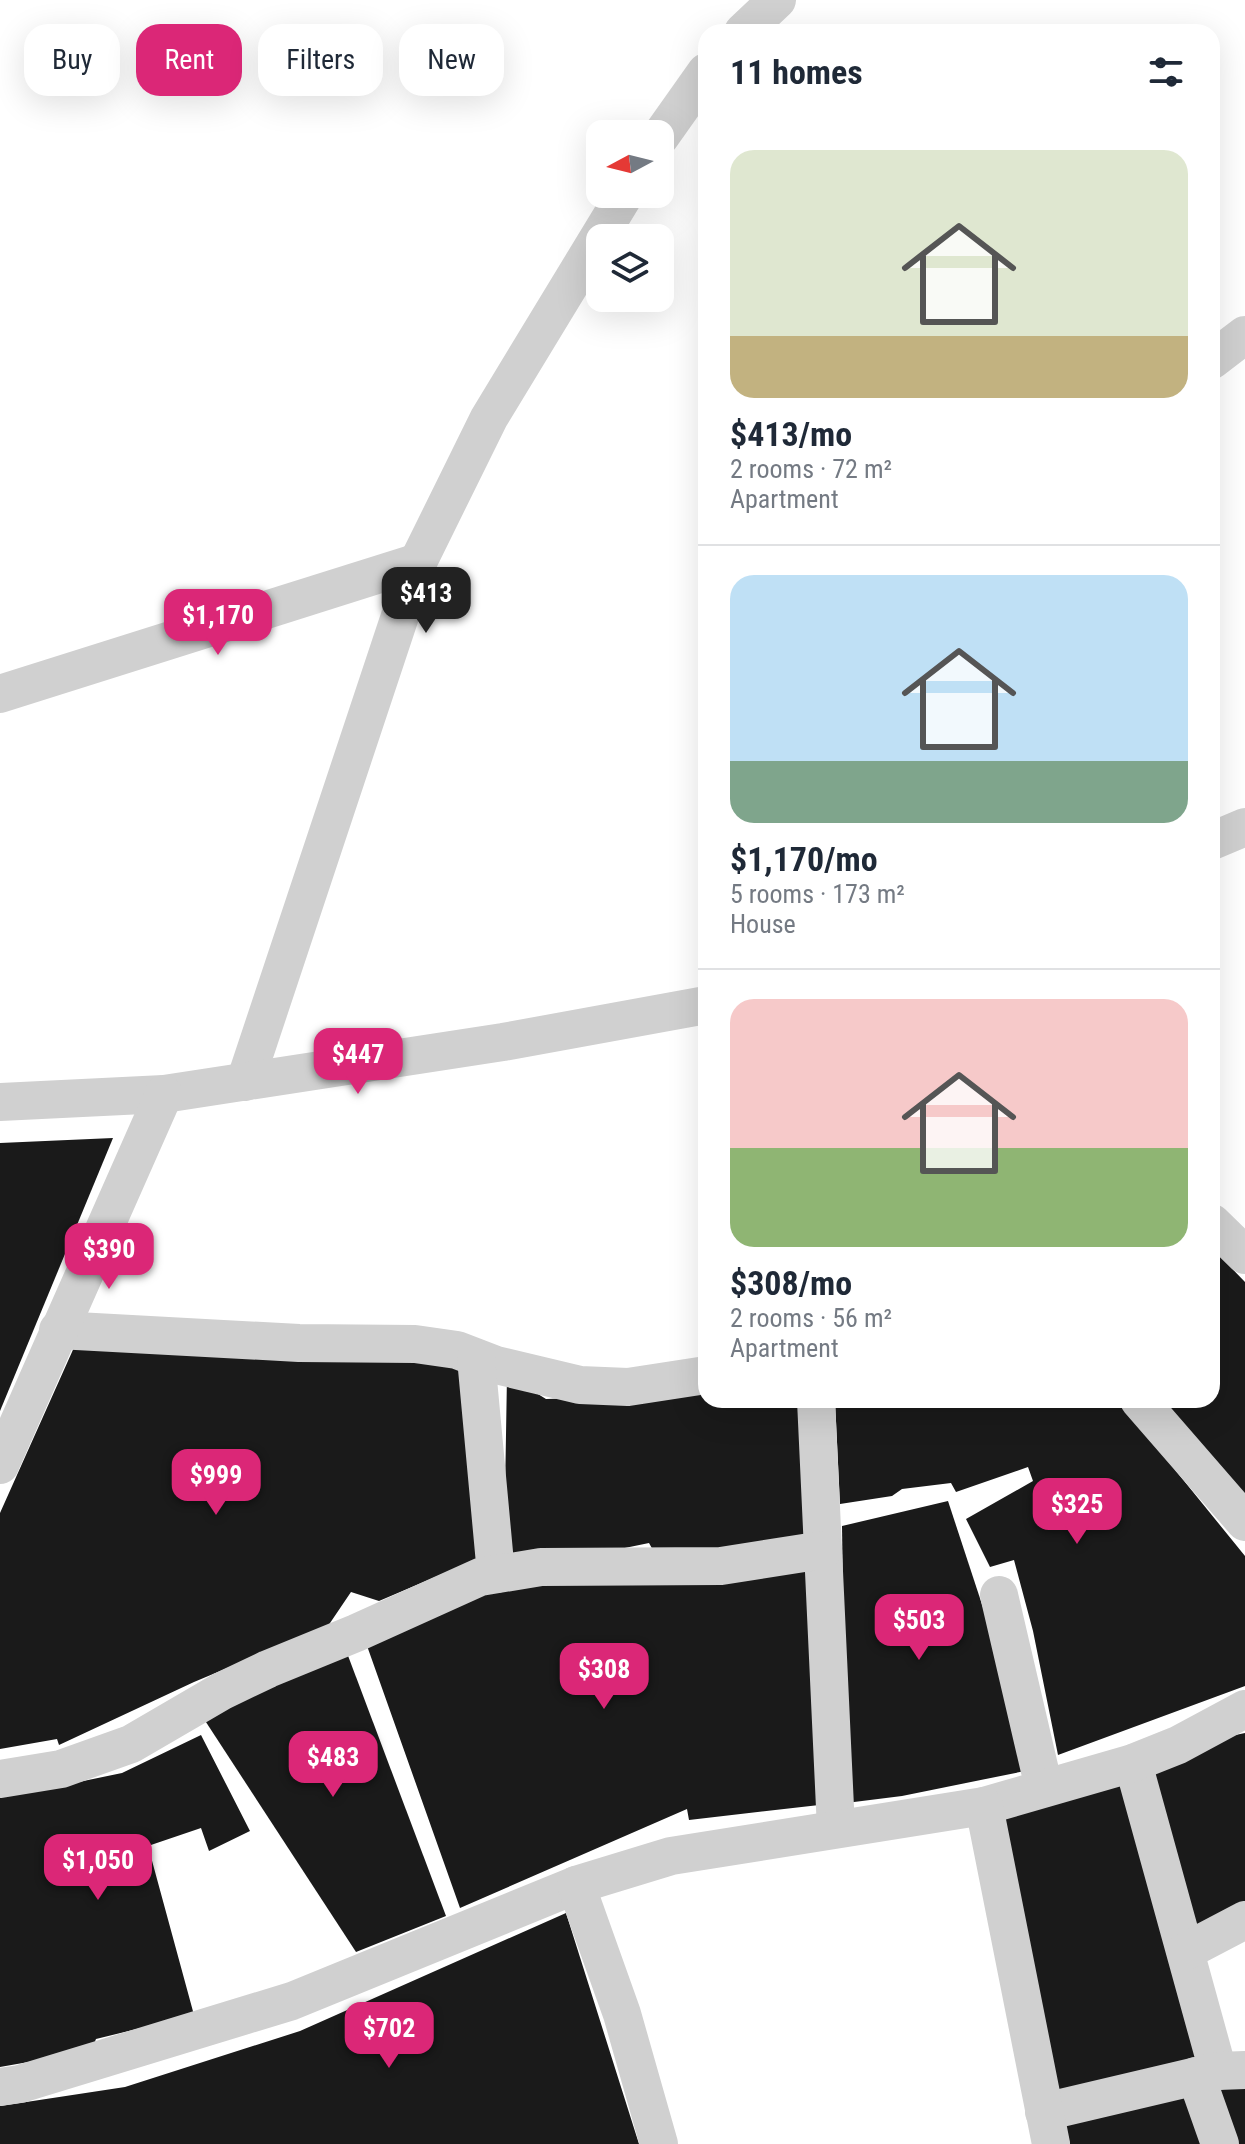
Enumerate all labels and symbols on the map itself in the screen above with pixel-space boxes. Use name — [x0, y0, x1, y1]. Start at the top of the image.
north arrow — [586, 120, 674, 208]
pin: $413 — [379, 567, 473, 635]
pin: $1,170 — [153, 589, 283, 657]
pin: $447 — [311, 1028, 405, 1096]
pin: $390 — [62, 1223, 156, 1291]
pin: $999 — [169, 1449, 263, 1517]
pin: $325 — [1030, 1478, 1124, 1546]
pin: $503 — [872, 1594, 966, 1662]
pin: $308 — [557, 1643, 651, 1711]
pin: $483 — [286, 1731, 380, 1799]
pin: $1,050 — [33, 1834, 163, 1902]
pin: $702 — [342, 2002, 436, 2070]

